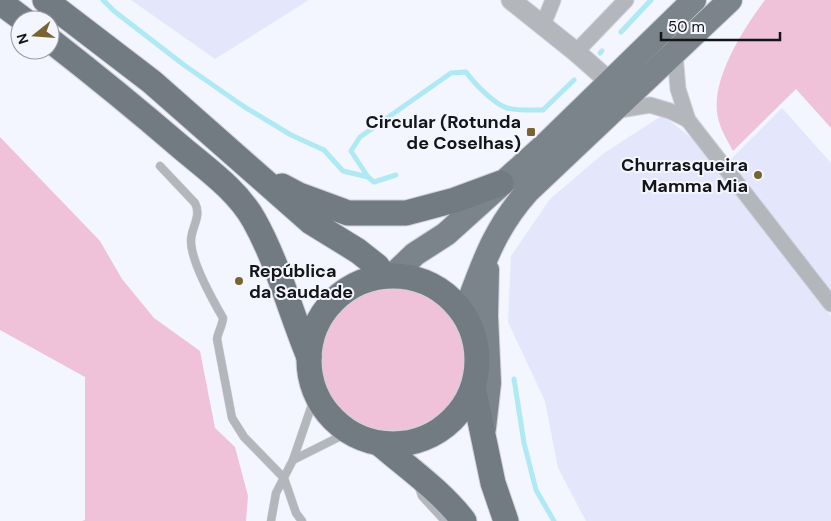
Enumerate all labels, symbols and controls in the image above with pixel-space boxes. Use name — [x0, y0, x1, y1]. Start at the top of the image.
north arrow — [10, 10, 60, 60]
scale bar — [661, 10, 780, 42]
text: 50 m — [668, 17, 705, 37]
text: N — [12, 31, 33, 46]
place label: Circular (Rotunda de Coselhas) — [366, 110, 521, 155]
marker: Circular (Rotunda de Coselhas) — [525, 126, 537, 138]
place label: Churrasqueira Mamma Mia — [621, 153, 748, 198]
marker: Churrasqueira Mamma Mia — [752, 169, 764, 181]
place label: República da Saudade — [249, 259, 353, 304]
marker: República da Saudade — [233, 275, 245, 287]

